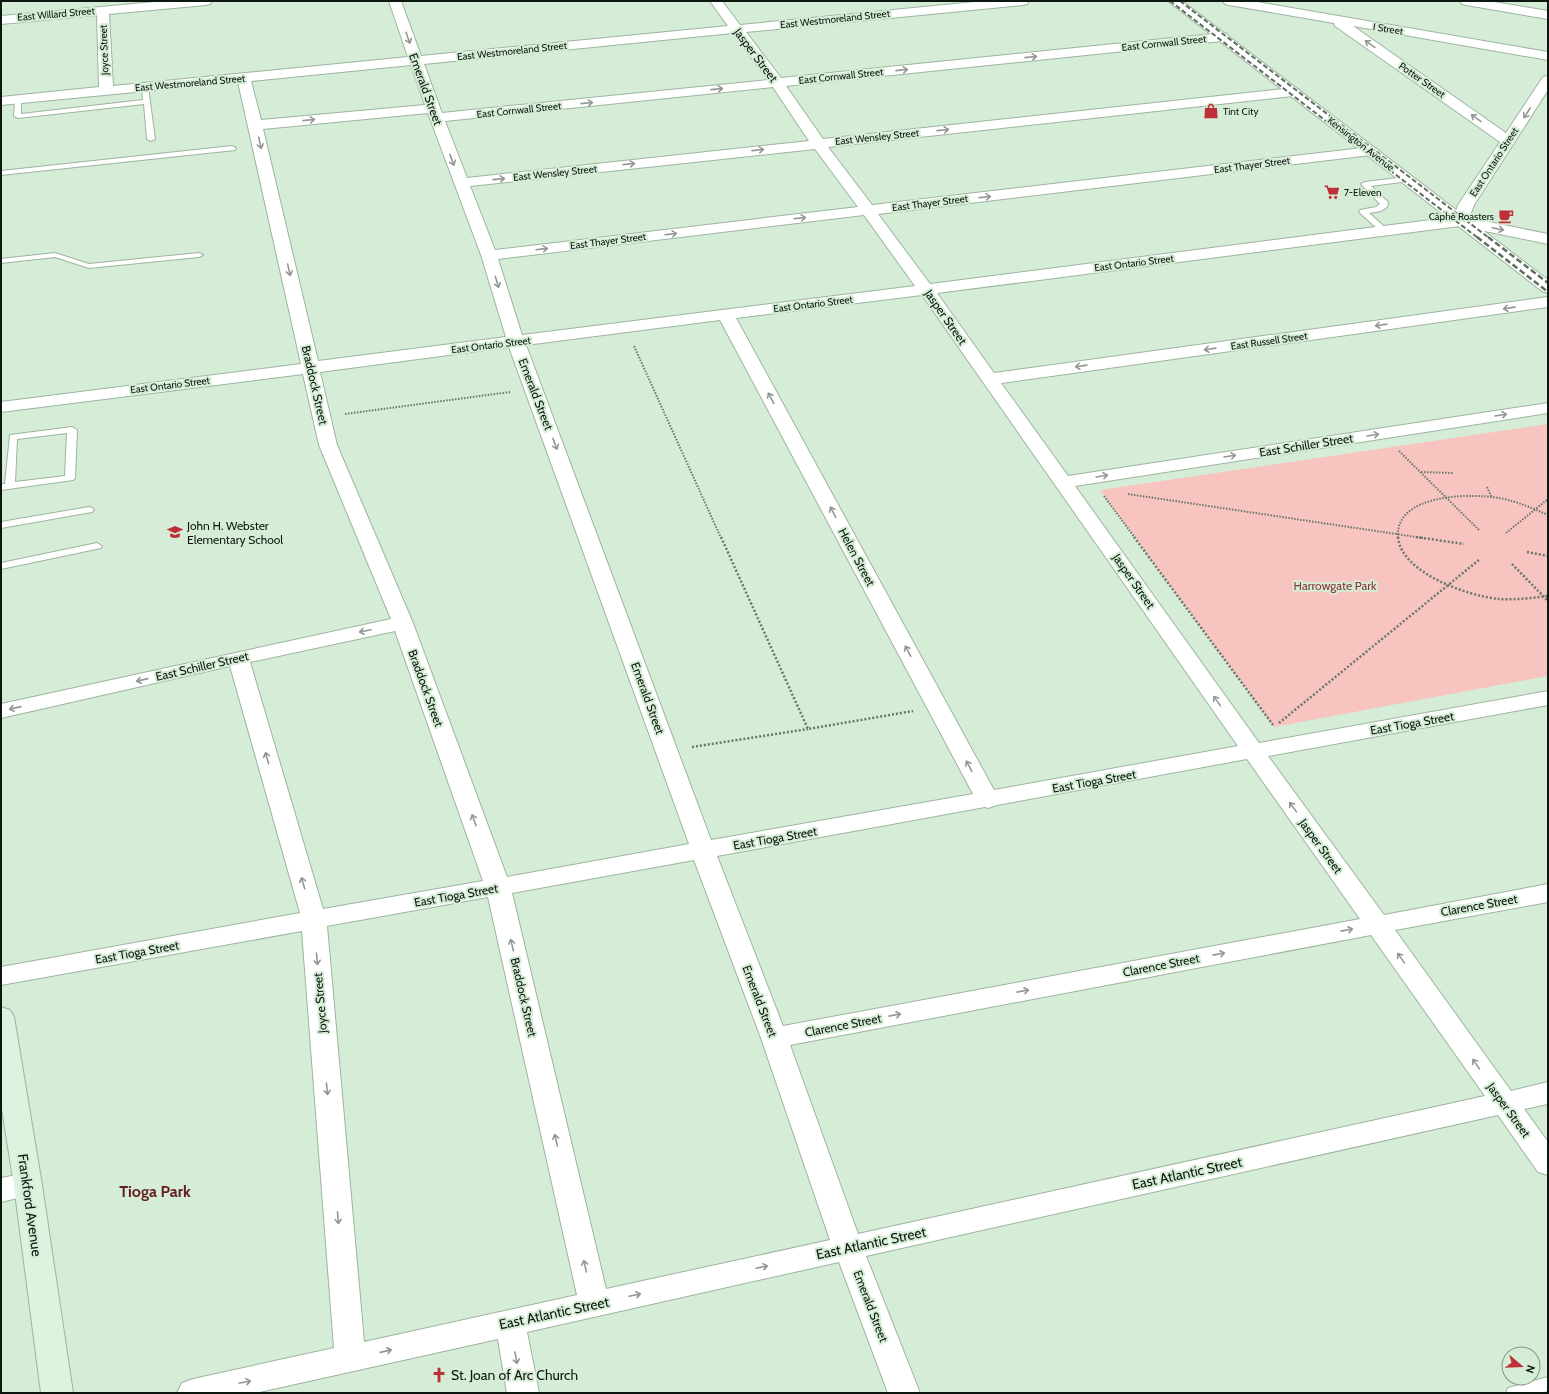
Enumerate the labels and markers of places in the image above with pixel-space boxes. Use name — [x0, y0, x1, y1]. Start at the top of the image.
shop icon: Tint City — [1202, 102, 1220, 120]
place label: Tint City — [1223, 105, 1259, 118]
supermarket icon: 7-Eleven — [1323, 183, 1341, 201]
place label: 7-Eleven — [1344, 186, 1382, 199]
cafe icon: Càphê Roasters — [1497, 207, 1515, 225]
place label: Càphê Roasters — [1429, 210, 1494, 223]
place label: John H. Webster Elementary School — [186, 518, 283, 547]
school or university icon: John H. Webster Elementary School — [166, 523, 184, 541]
church icon: St. Joan of Arc Church — [430, 1366, 448, 1384]
place label: St. Joan of Arc Church — [451, 1366, 578, 1384]

